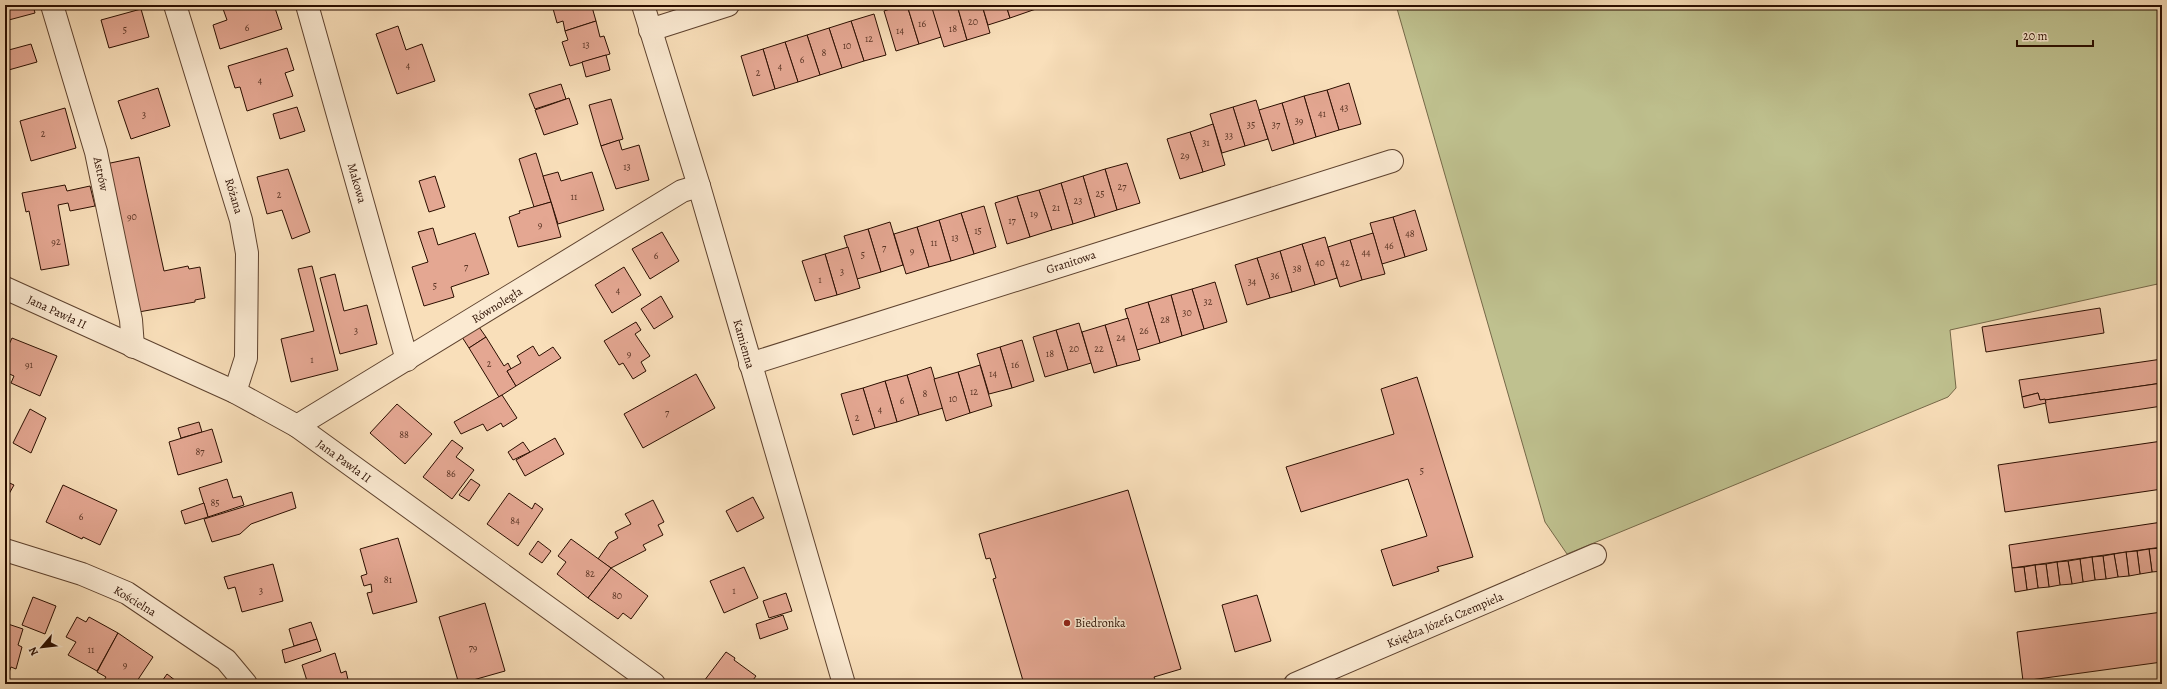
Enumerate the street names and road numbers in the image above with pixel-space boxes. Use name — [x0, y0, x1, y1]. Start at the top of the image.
street label: Astrów — [89, 154, 113, 193]
street label: Makowa — [344, 161, 370, 205]
street label: Różana — [221, 176, 247, 216]
street label: Granitowa — [1044, 246, 1098, 278]
street label: Równoległa — [469, 283, 526, 327]
street label: Jana Pawła II — [25, 291, 89, 333]
street label: Kamienna — [729, 318, 759, 371]
street label: Jana Pawła II — [313, 436, 375, 486]
street label: Kościelna — [111, 582, 160, 620]
street label: Księdza Józefa Czempiela — [1384, 588, 1506, 652]

